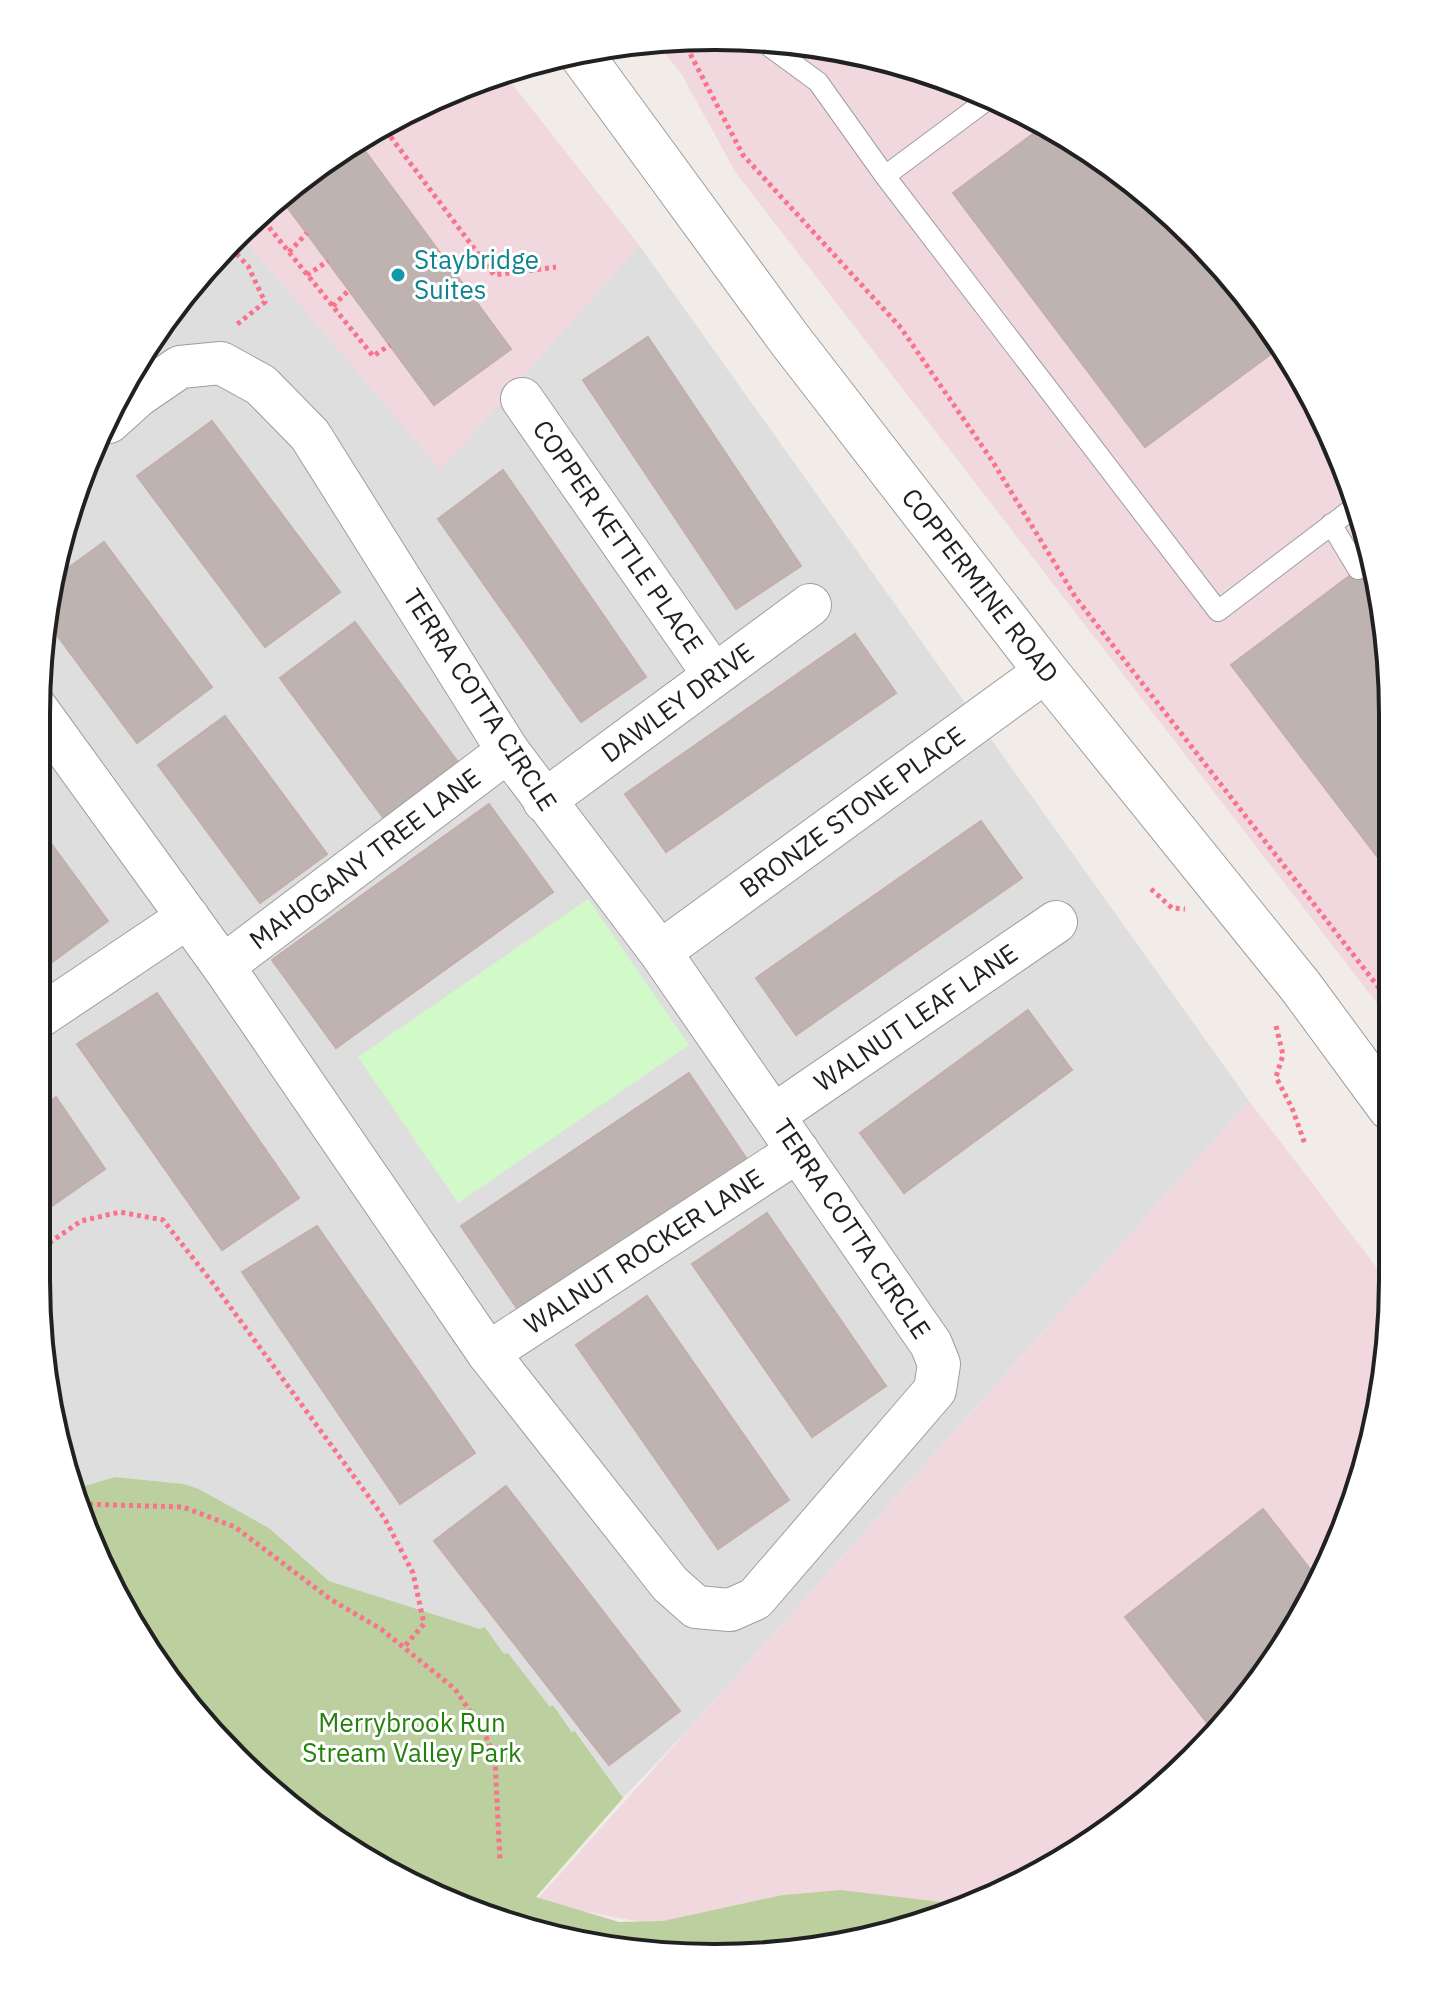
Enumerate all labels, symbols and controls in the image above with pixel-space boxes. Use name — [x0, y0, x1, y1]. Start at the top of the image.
place label: Staybridge Suites — [414, 242, 539, 306]
marker: Staybridge Suites — [389, 266, 407, 284]
street label: COPPER KETTLE PLACE — [526, 413, 712, 660]
street label: COPPERMINE ROAD — [895, 481, 1067, 689]
street label: TERRA COTTA CIRCLE — [396, 582, 565, 817]
street label: DAWLEY DRIVE — [594, 634, 760, 769]
street label: BRONZE STONE PLACE — [732, 718, 971, 905]
street label: MAHOGANY TREE LANE — [242, 760, 487, 956]
street label: WALNUT LEAF LANE — [807, 935, 1024, 1099]
street label: TERRA COTTA CIRCLE — [766, 1112, 939, 1345]
street label: WALNUT ROCKER LANE — [517, 1160, 769, 1341]
park label: Merrybrook Run Stream Valley Park — [302, 1705, 522, 1769]

